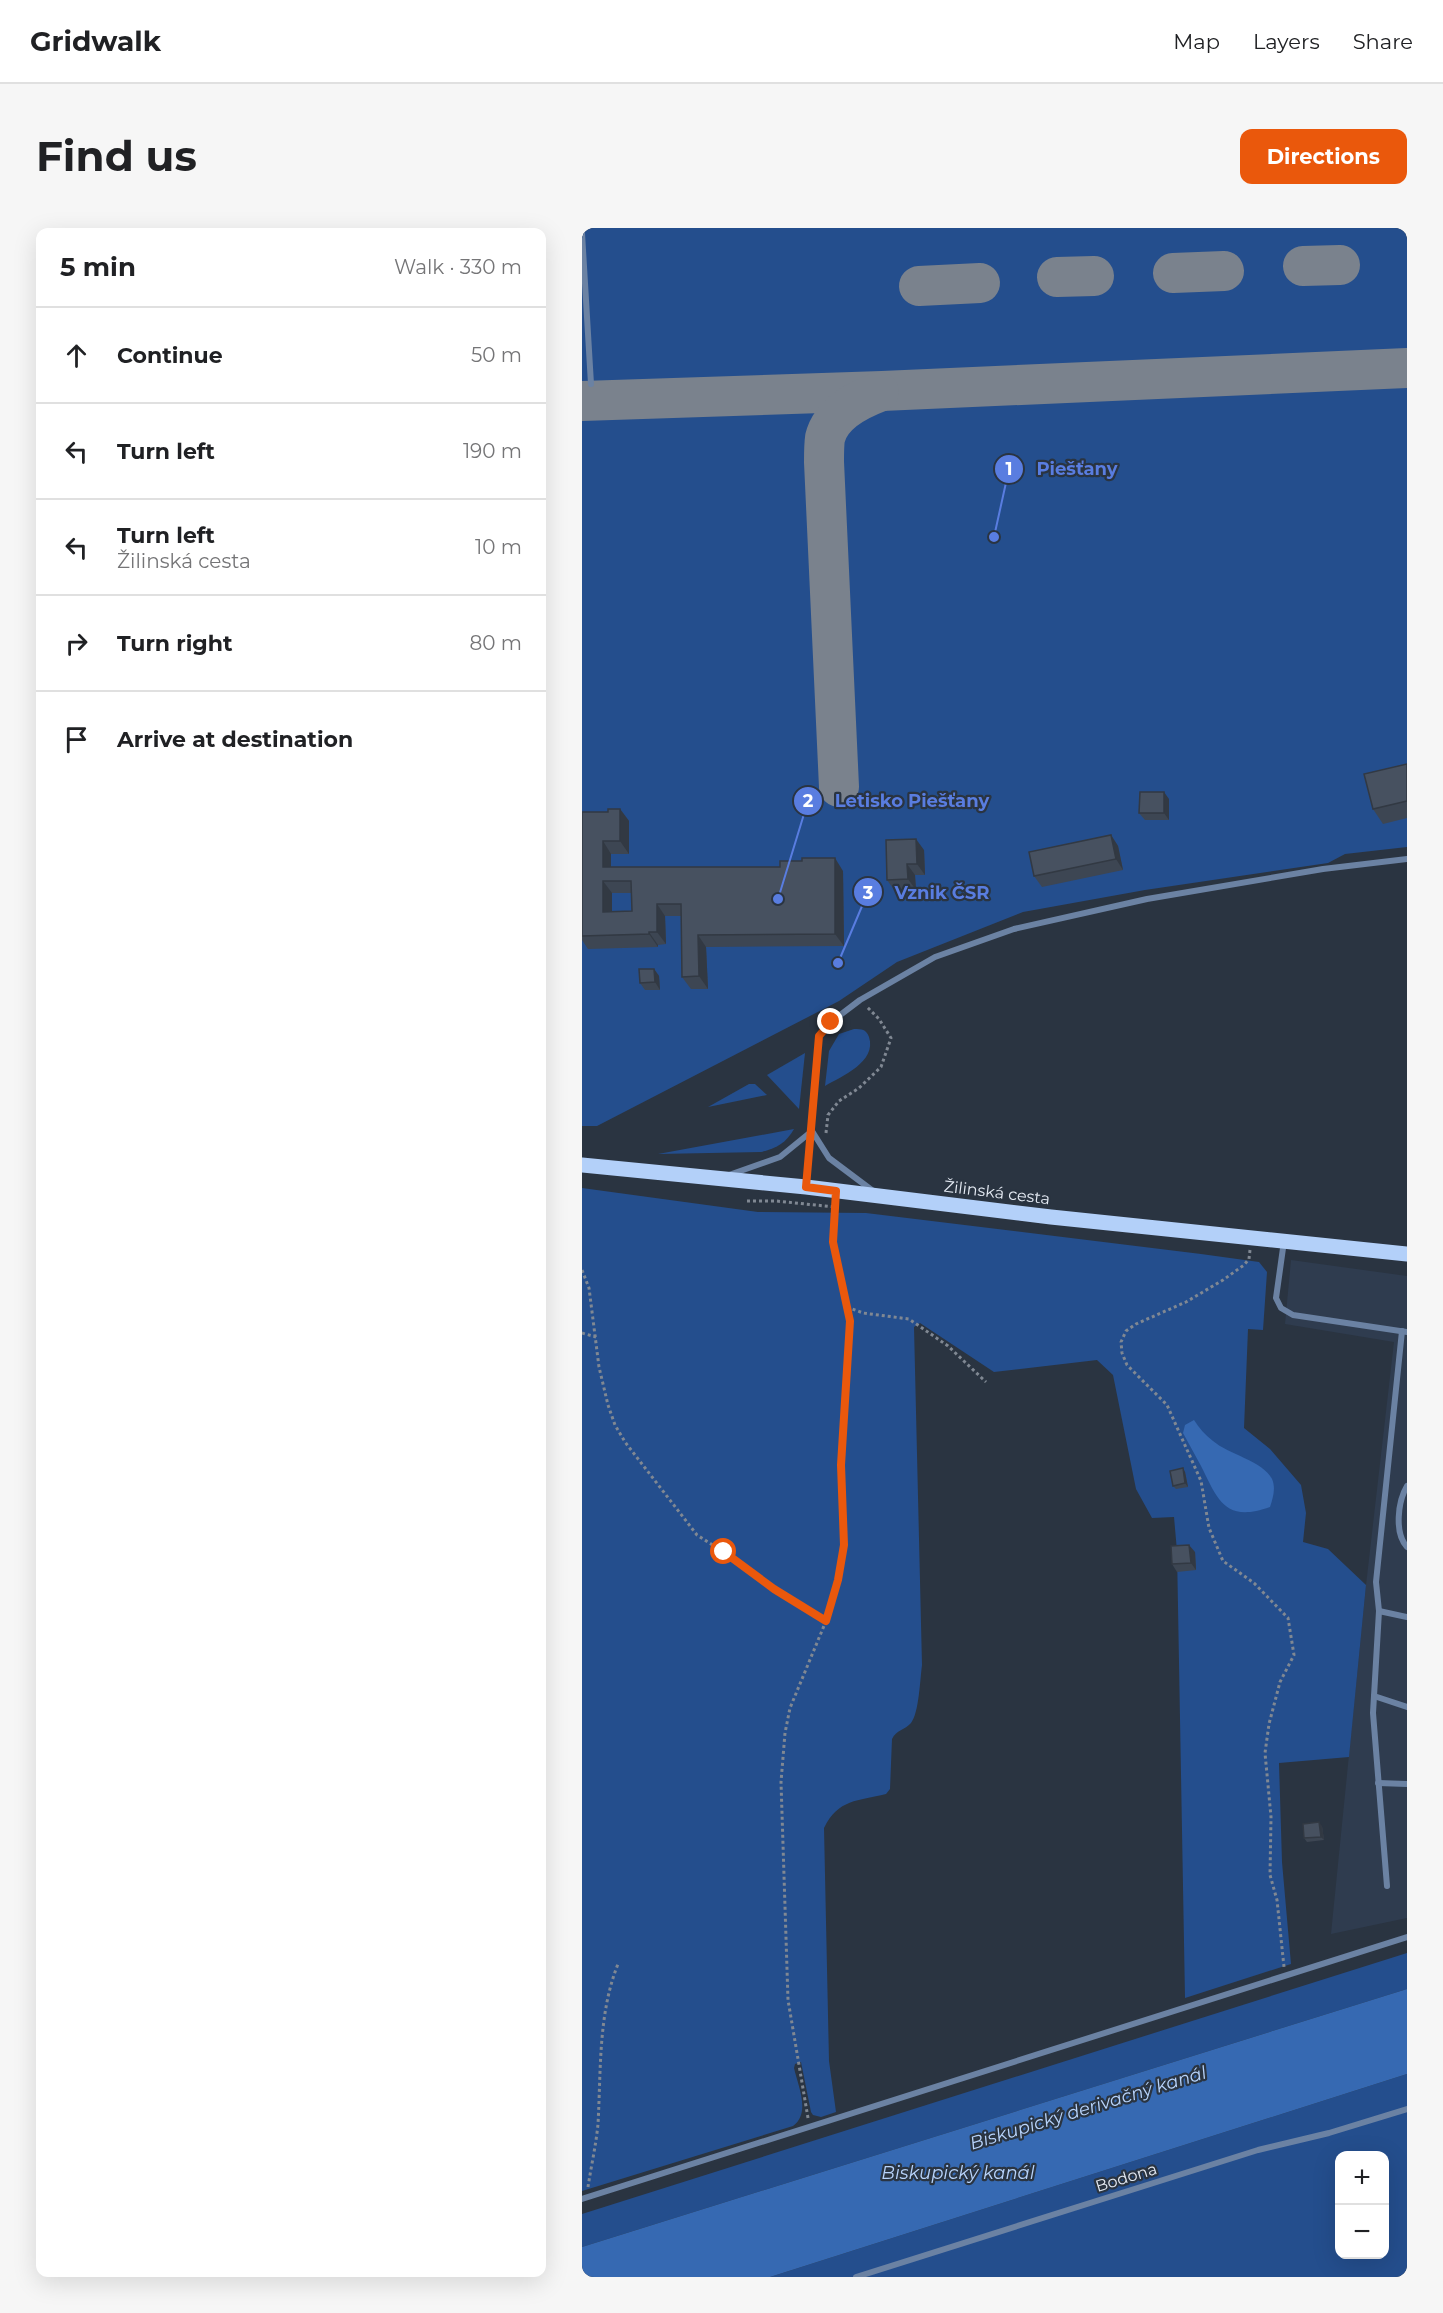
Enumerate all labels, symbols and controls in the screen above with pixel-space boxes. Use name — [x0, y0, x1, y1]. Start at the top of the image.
text: Gridwalk — [30, 24, 161, 58]
text: Map — [1173, 29, 1220, 54]
text: Layers — [1253, 29, 1320, 54]
text: Share — [1353, 29, 1413, 54]
button: Directions — [1240, 129, 1407, 184]
text: Find us — [36, 130, 197, 182]
text: 5 min — [60, 251, 136, 283]
text: Walk · 330 m — [394, 255, 522, 279]
icon: ahead — [60, 339, 93, 372]
text: Continue — [117, 342, 223, 369]
text: 50 m — [471, 343, 522, 367]
icon: left — [60, 435, 93, 468]
text: Turn left — [117, 438, 215, 465]
text: 190 m — [463, 439, 522, 463]
callout: Piešťany — [994, 451, 1129, 487]
text: 1 — [1005, 458, 1013, 480]
text: Piešťany — [1036, 458, 1118, 480]
text: Turn left — [117, 522, 215, 549]
icon: left — [60, 531, 93, 564]
text: 10 m — [475, 535, 522, 559]
text: Žilinská cesta — [117, 549, 251, 573]
icon: right — [60, 627, 93, 660]
text: Turn right — [117, 630, 232, 657]
text: 80 m — [470, 631, 522, 655]
icon: arrive — [60, 723, 93, 756]
text: Arrive at destination — [117, 726, 353, 753]
callout: Letisko Piešťany — [793, 783, 1001, 819]
text: 2 — [803, 790, 814, 812]
text: Letisko Piešťany — [835, 790, 989, 812]
callout: Vznik ČSR — [853, 874, 1002, 910]
text: 3 — [862, 882, 874, 904]
text: Vznik ČSR — [893, 882, 990, 904]
route end — [817, 1008, 843, 1034]
street label: Žilinská cesta — [943, 1177, 1051, 1208]
route start — [710, 1538, 736, 1564]
water label: Biskupický derivačný kanál — [967, 2061, 1209, 2155]
map controls — [1335, 2151, 1389, 2259]
button: + — [1335, 2151, 1389, 2205]
street label: Bodona — [1093, 2159, 1159, 2196]
water label: Biskupický kanál — [881, 2162, 1035, 2184]
button: − — [1335, 2205, 1389, 2259]

